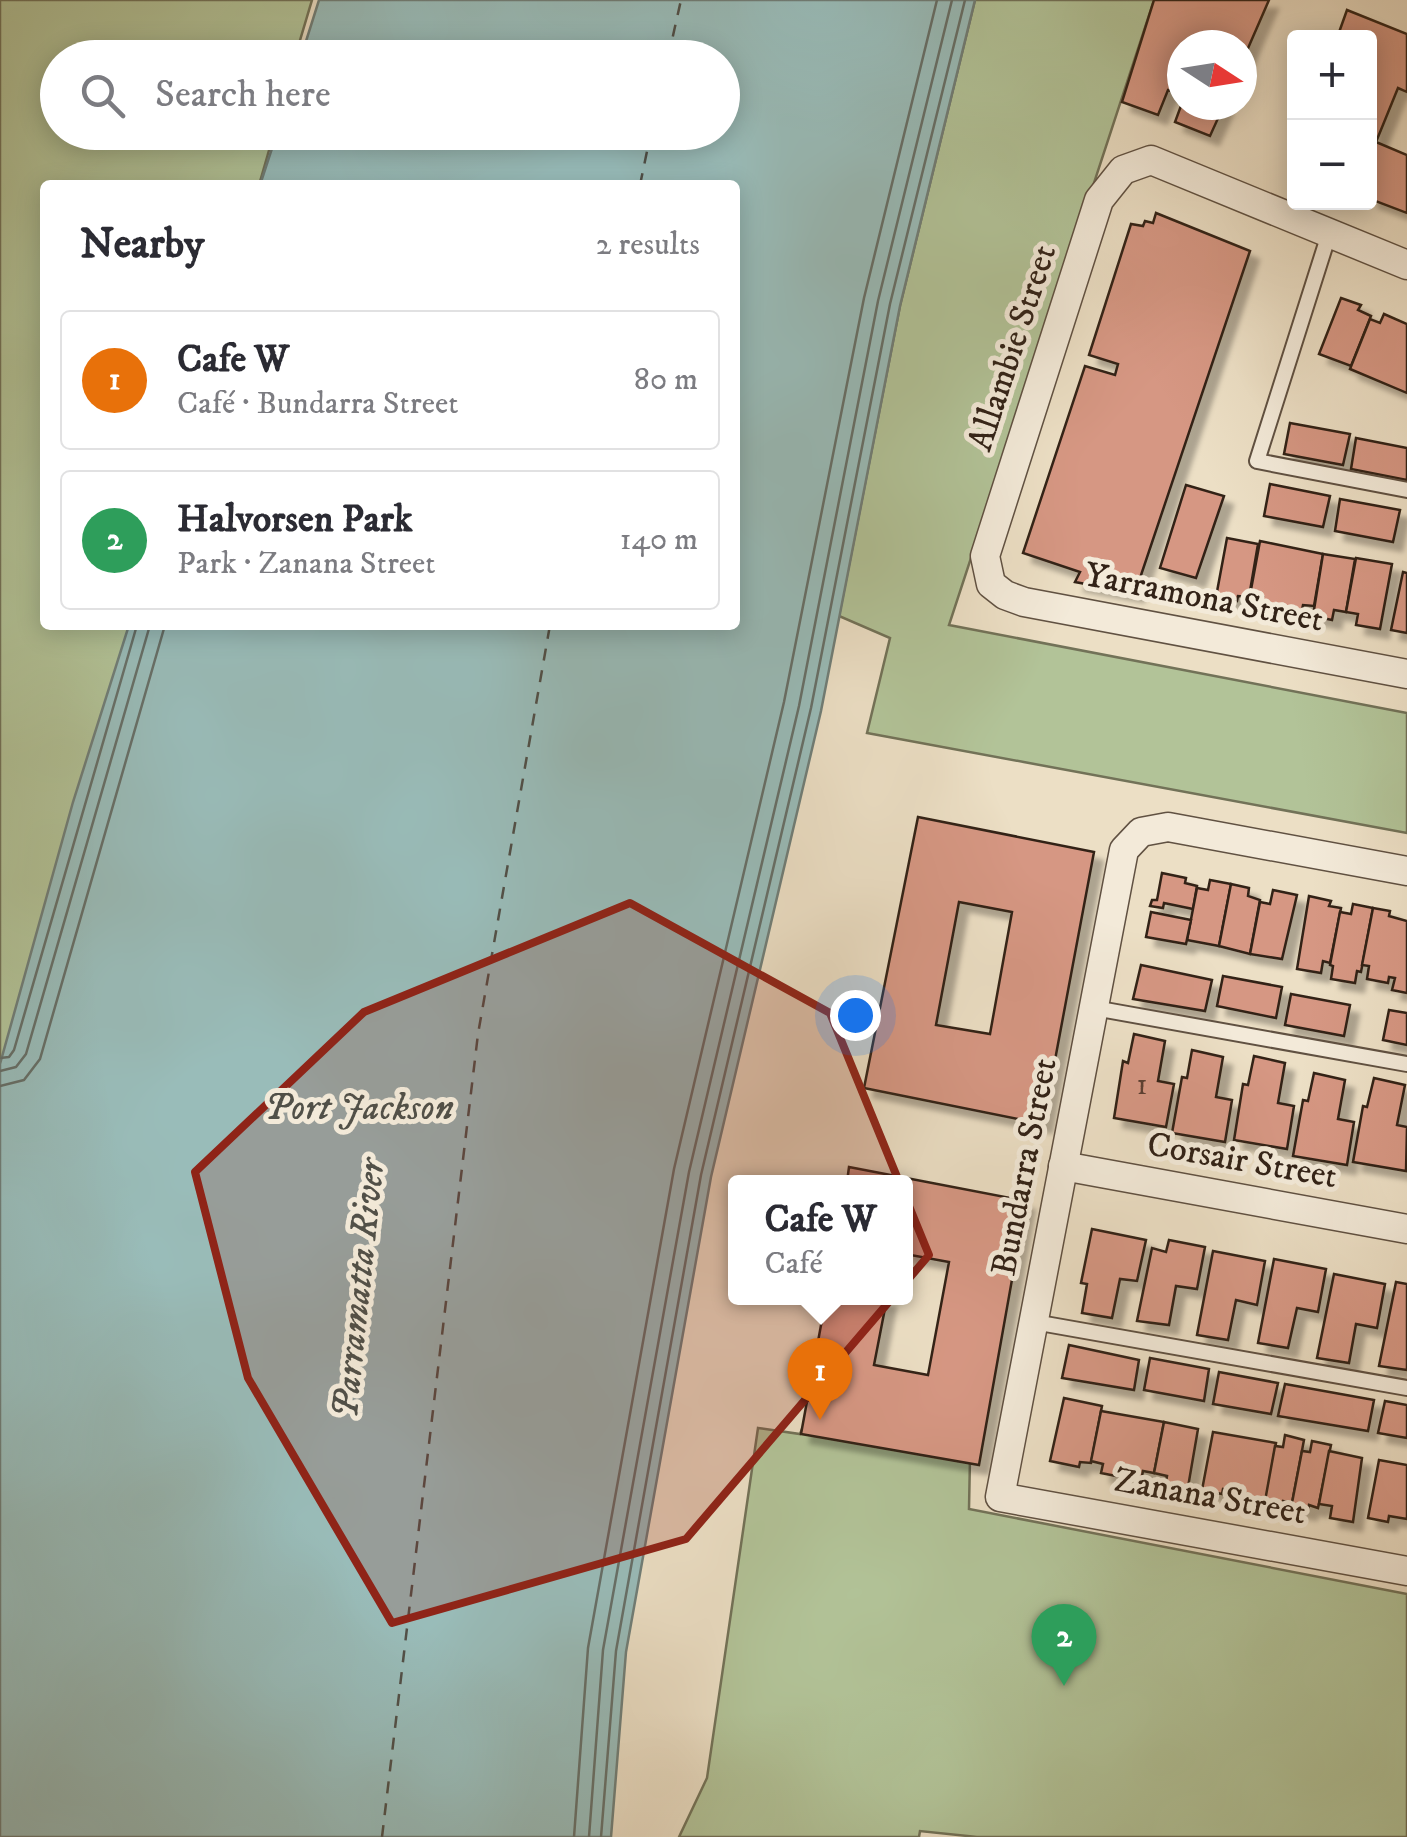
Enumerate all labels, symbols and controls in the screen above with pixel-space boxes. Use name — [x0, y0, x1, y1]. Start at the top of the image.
north arrow — [1167, 30, 1257, 120]
map controls — [1287, 30, 1377, 210]
button: + — [1287, 30, 1377, 120]
search box — [40, 40, 740, 150]
icon: search — [75, 68, 130, 123]
text: Search here — [155, 71, 331, 119]
button: − — [1287, 120, 1377, 210]
text: Nearby — [80, 219, 204, 271]
text: 2 results — [596, 225, 700, 265]
street label: Allambie Street — [959, 239, 1067, 457]
text: Cafe W — [177, 336, 289, 384]
text: 1 — [109, 360, 120, 400]
text: 80 m — [634, 360, 698, 400]
text: Café · Bundarra Street — [177, 384, 458, 424]
text: Halvorsen Park — [177, 496, 413, 544]
text: 2 — [107, 520, 122, 560]
text: 140 m — [620, 520, 698, 560]
text: Park · Zanana Street — [177, 544, 436, 584]
street label: Yarramona Street — [1081, 553, 1327, 643]
your location — [830, 990, 881, 1041]
street label: Bundarra Street — [982, 1054, 1068, 1280]
house number: 1 — [1136, 1067, 1148, 1104]
water label: Port Jackson — [264, 1084, 454, 1132]
street label: Corsair Street — [1144, 1123, 1340, 1199]
water label: Parramatta River — [321, 1153, 397, 1421]
popup — [728, 1175, 913, 1305]
text: Cafe W — [764, 1196, 877, 1244]
text: Café — [764, 1244, 823, 1284]
pin: 1 — [788, 1338, 852, 1420]
street label: Zanana Street — [1111, 1458, 1309, 1536]
pin: 2 — [1032, 1604, 1096, 1686]

